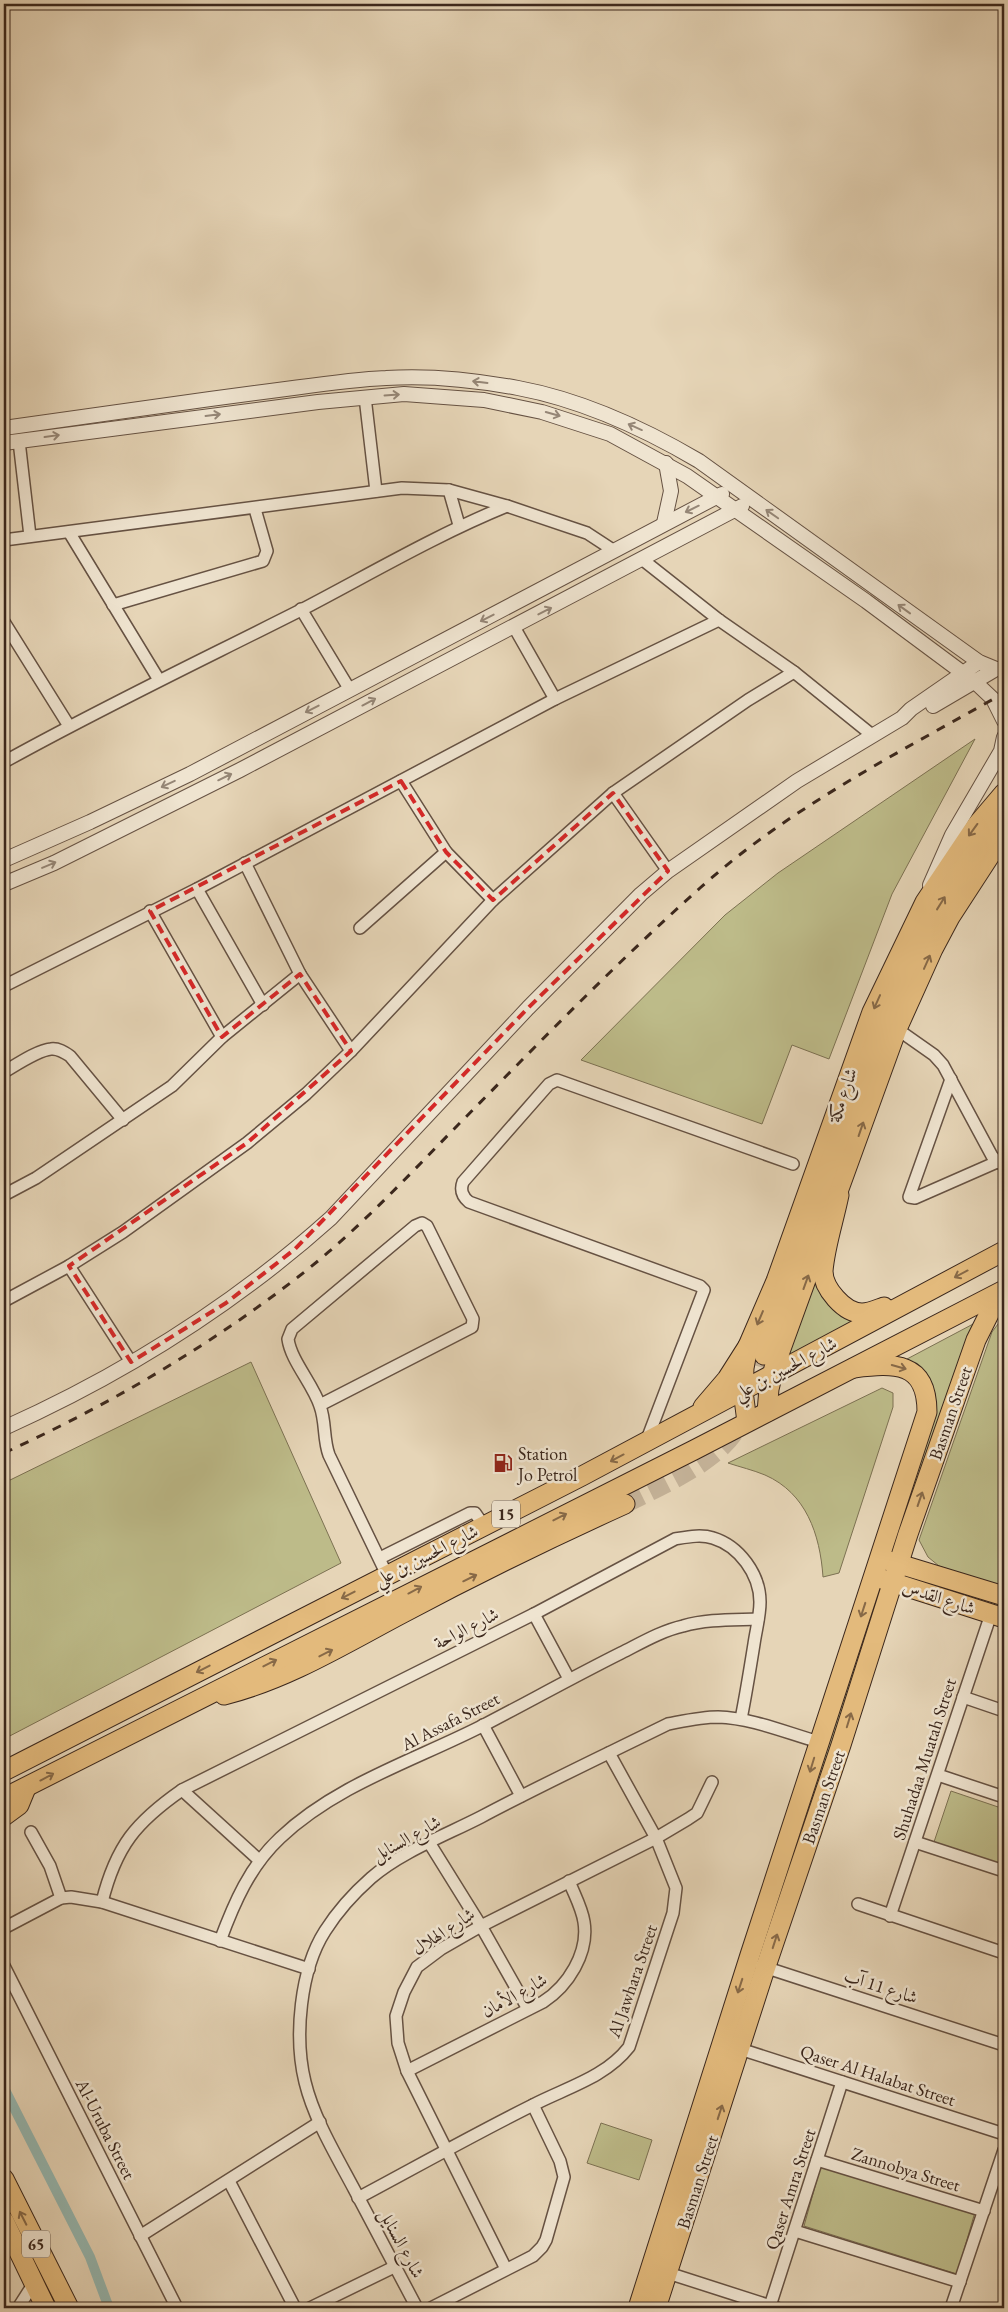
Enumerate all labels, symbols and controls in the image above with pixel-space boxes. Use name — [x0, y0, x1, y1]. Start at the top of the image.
one-way arrow — [472, 377, 488, 387]
one-way arrow — [384, 390, 400, 400]
one-way arrow — [205, 410, 221, 420]
one-way arrow — [544, 410, 560, 420]
one-way arrow — [628, 421, 643, 431]
one-way arrow — [44, 431, 60, 441]
one-way arrow — [685, 504, 700, 514]
one-way arrow — [765, 509, 779, 519]
one-way arrow — [897, 604, 911, 614]
one-way arrow — [537, 606, 552, 615]
one-way arrow — [480, 614, 495, 623]
one-way arrow — [362, 697, 377, 707]
one-way arrow — [305, 705, 320, 714]
one-way arrow — [218, 772, 233, 782]
one-way arrow — [161, 780, 176, 789]
one-way arrow — [968, 823, 978, 837]
one-way arrow — [41, 860, 56, 870]
one-way arrow — [937, 896, 947, 910]
one-way arrow — [923, 955, 933, 970]
one-way arrow — [871, 994, 881, 1009]
street label: شارع مكة — [822, 1065, 866, 1128]
one-way arrow — [857, 1122, 866, 1137]
one-way arrow — [954, 1270, 969, 1279]
one-way arrow — [802, 1275, 811, 1290]
one-way arrow — [755, 1310, 764, 1325]
street label: شارع الحسين بن علي — [729, 1331, 843, 1410]
one-way arrow — [890, 1362, 906, 1372]
street label: Basman Street — [923, 1363, 977, 1463]
place label: Station Jo Petrol — [516, 1442, 577, 1486]
fuel station icon: Station Jo Petrol — [492, 1452, 514, 1474]
one-way arrow — [610, 1453, 625, 1463]
one-way arrow — [916, 1492, 925, 1507]
road number: 15 — [492, 1500, 520, 1528]
one-way arrow — [552, 1512, 567, 1521]
street label: شارع الحسين بن علي — [370, 1519, 485, 1596]
one-way arrow — [462, 1573, 477, 1583]
street label: شارع القدس — [899, 1574, 978, 1623]
one-way arrow — [408, 1585, 423, 1595]
one-way arrow — [340, 1590, 355, 1600]
street label: شارع الواحة — [430, 1602, 504, 1658]
one-way arrow — [858, 1602, 867, 1617]
one-way arrow — [318, 1648, 333, 1658]
one-way arrow — [262, 1658, 277, 1667]
one-way arrow — [196, 1665, 211, 1674]
street label: Shuhadaa Muatah Street — [887, 1675, 961, 1843]
street label: Al Assafa Street — [396, 1686, 503, 1756]
one-way arrow — [844, 1713, 854, 1729]
street label: Basman Street — [796, 1747, 850, 1847]
one-way arrow — [807, 1756, 817, 1772]
one-way arrow — [40, 1772, 55, 1782]
street label: شارع السنايل — [367, 1810, 447, 1870]
street label: شارع الهلال — [407, 1902, 481, 1963]
street label: Al Jawhara Street — [602, 1921, 662, 2042]
one-way arrow — [771, 1933, 780, 1949]
street label: شارع 11 آب — [840, 1963, 921, 2013]
street label: شارع الأمان — [477, 1967, 553, 2026]
one-way arrow — [735, 1977, 745, 1993]
street label: Qaser Al Halabat Street — [797, 2039, 959, 2111]
street label: Al-Uruba Street — [70, 2074, 141, 2183]
one-way arrow — [715, 2104, 725, 2120]
street label: Qaser Amra Street — [760, 2125, 821, 2253]
street label: Basman Street — [671, 2132, 723, 2232]
street label: Zannobya Street — [849, 2142, 964, 2197]
street label: شارع السنايل — [371, 2204, 430, 2284]
one-way arrow — [18, 2211, 27, 2226]
road number: 65 — [22, 2230, 50, 2258]

